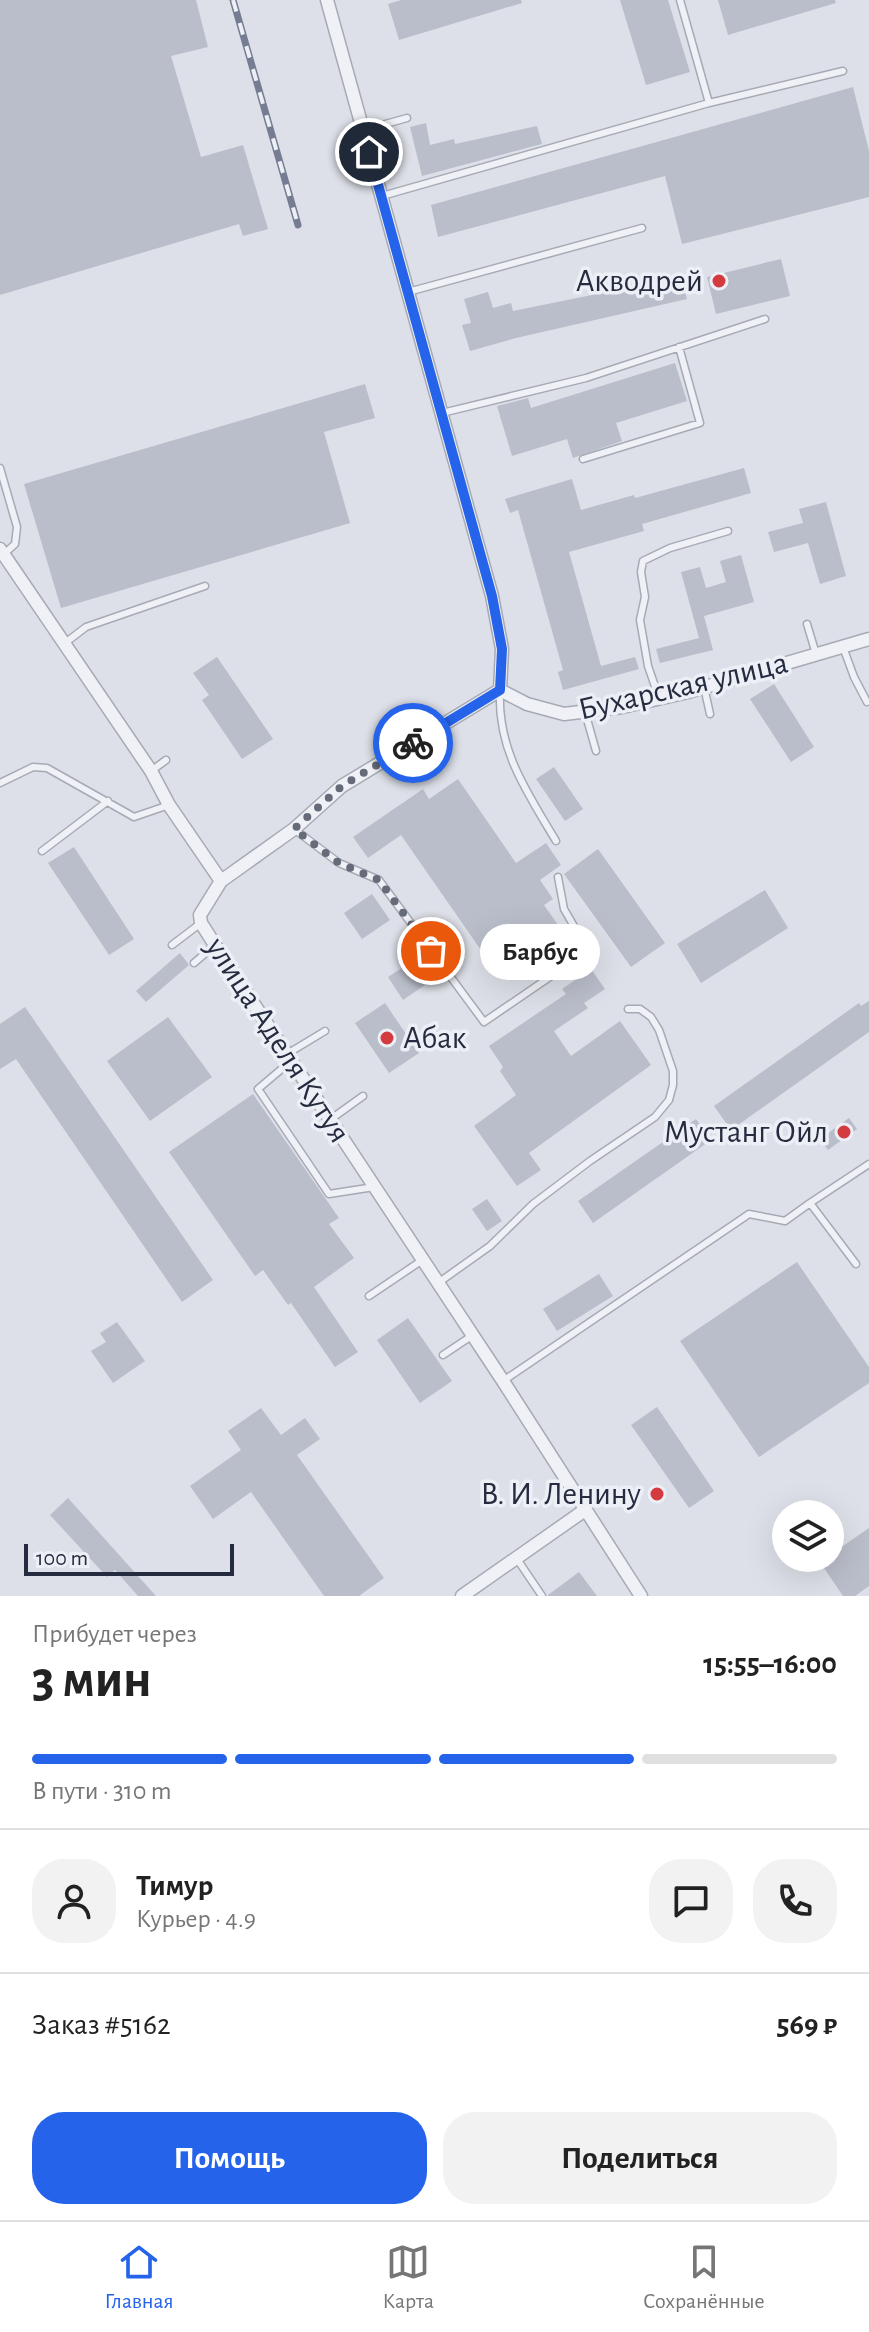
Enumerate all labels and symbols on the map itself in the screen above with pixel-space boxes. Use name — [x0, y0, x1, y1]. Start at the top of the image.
pin — [335, 118, 403, 186]
place label: Акводрей — [576, 265, 703, 297]
marker: Акводрей — [710, 272, 728, 290]
street label: Бухарская улица — [575, 646, 791, 726]
courier — [373, 703, 453, 783]
pin — [397, 917, 465, 985]
callout: Барбус — [479, 923, 599, 979]
street label: улица Аделя Кутуя — [199, 931, 356, 1148]
place label: Абак — [403, 1022, 467, 1054]
marker: Абак — [378, 1029, 396, 1047]
place label: Мустанг Ойл — [664, 1116, 828, 1148]
marker: Мустанг Ойл — [835, 1123, 853, 1141]
place label: В. И. Ленину — [480, 1478, 641, 1510]
marker: В. И. Ленину — [648, 1485, 666, 1503]
scale bar — [24, 1540, 234, 1576]

